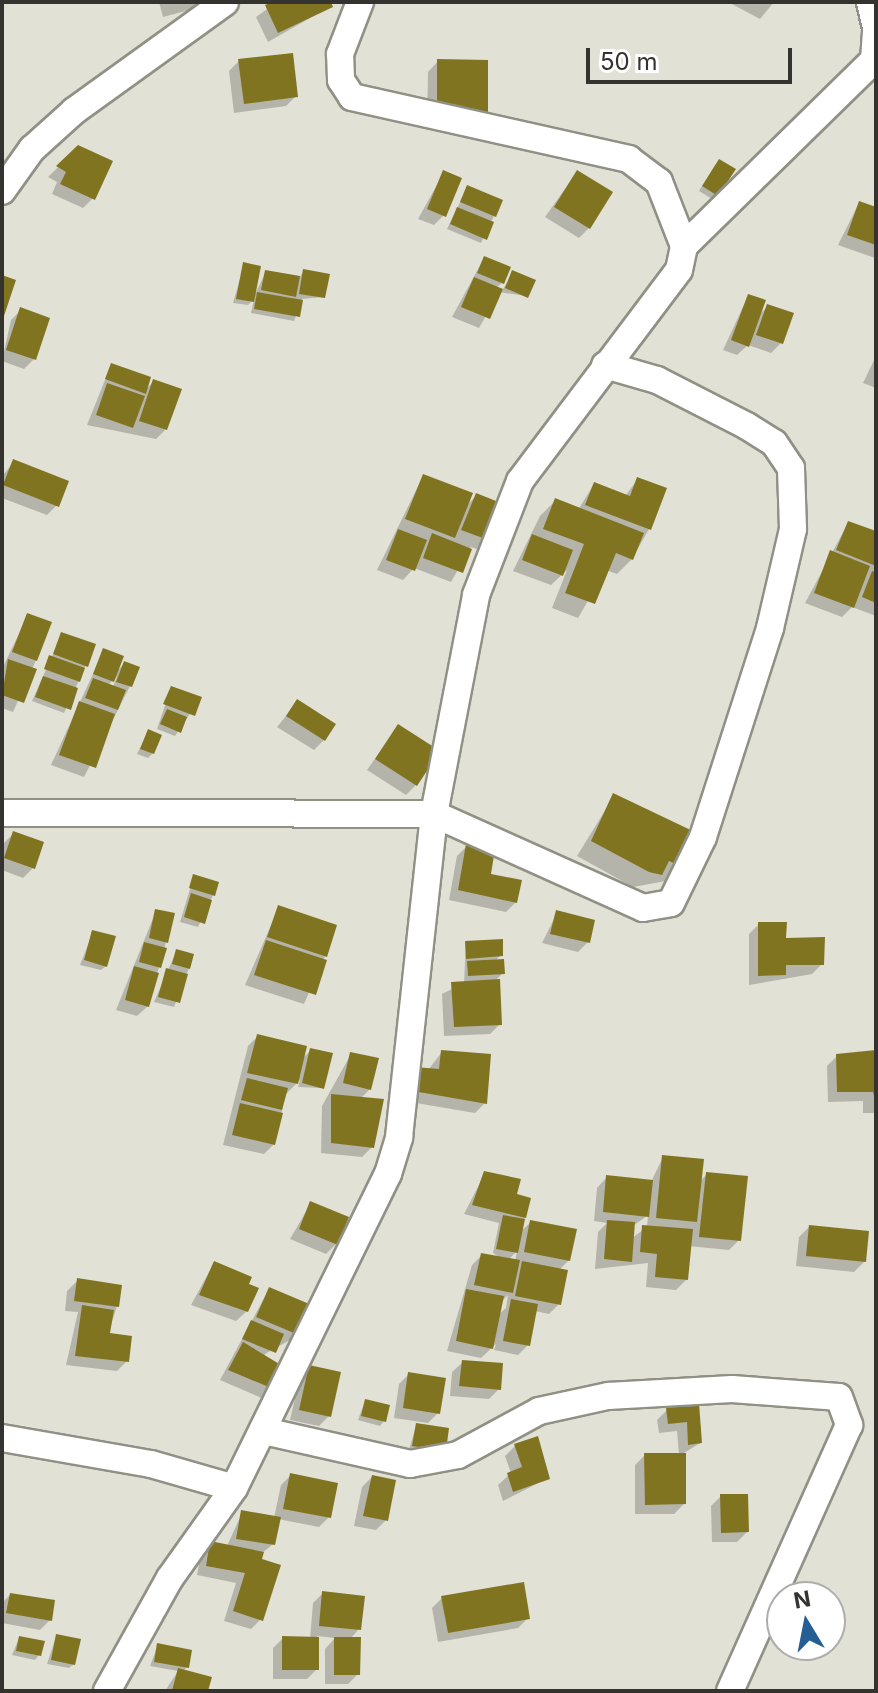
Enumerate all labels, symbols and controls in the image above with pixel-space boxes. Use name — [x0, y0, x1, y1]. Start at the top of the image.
scale bar — [590, 32, 796, 82]
text: 50 m — [600, 47, 658, 76]
north arrow — [766, 1581, 846, 1661]
text: N — [792, 1585, 813, 1614]

